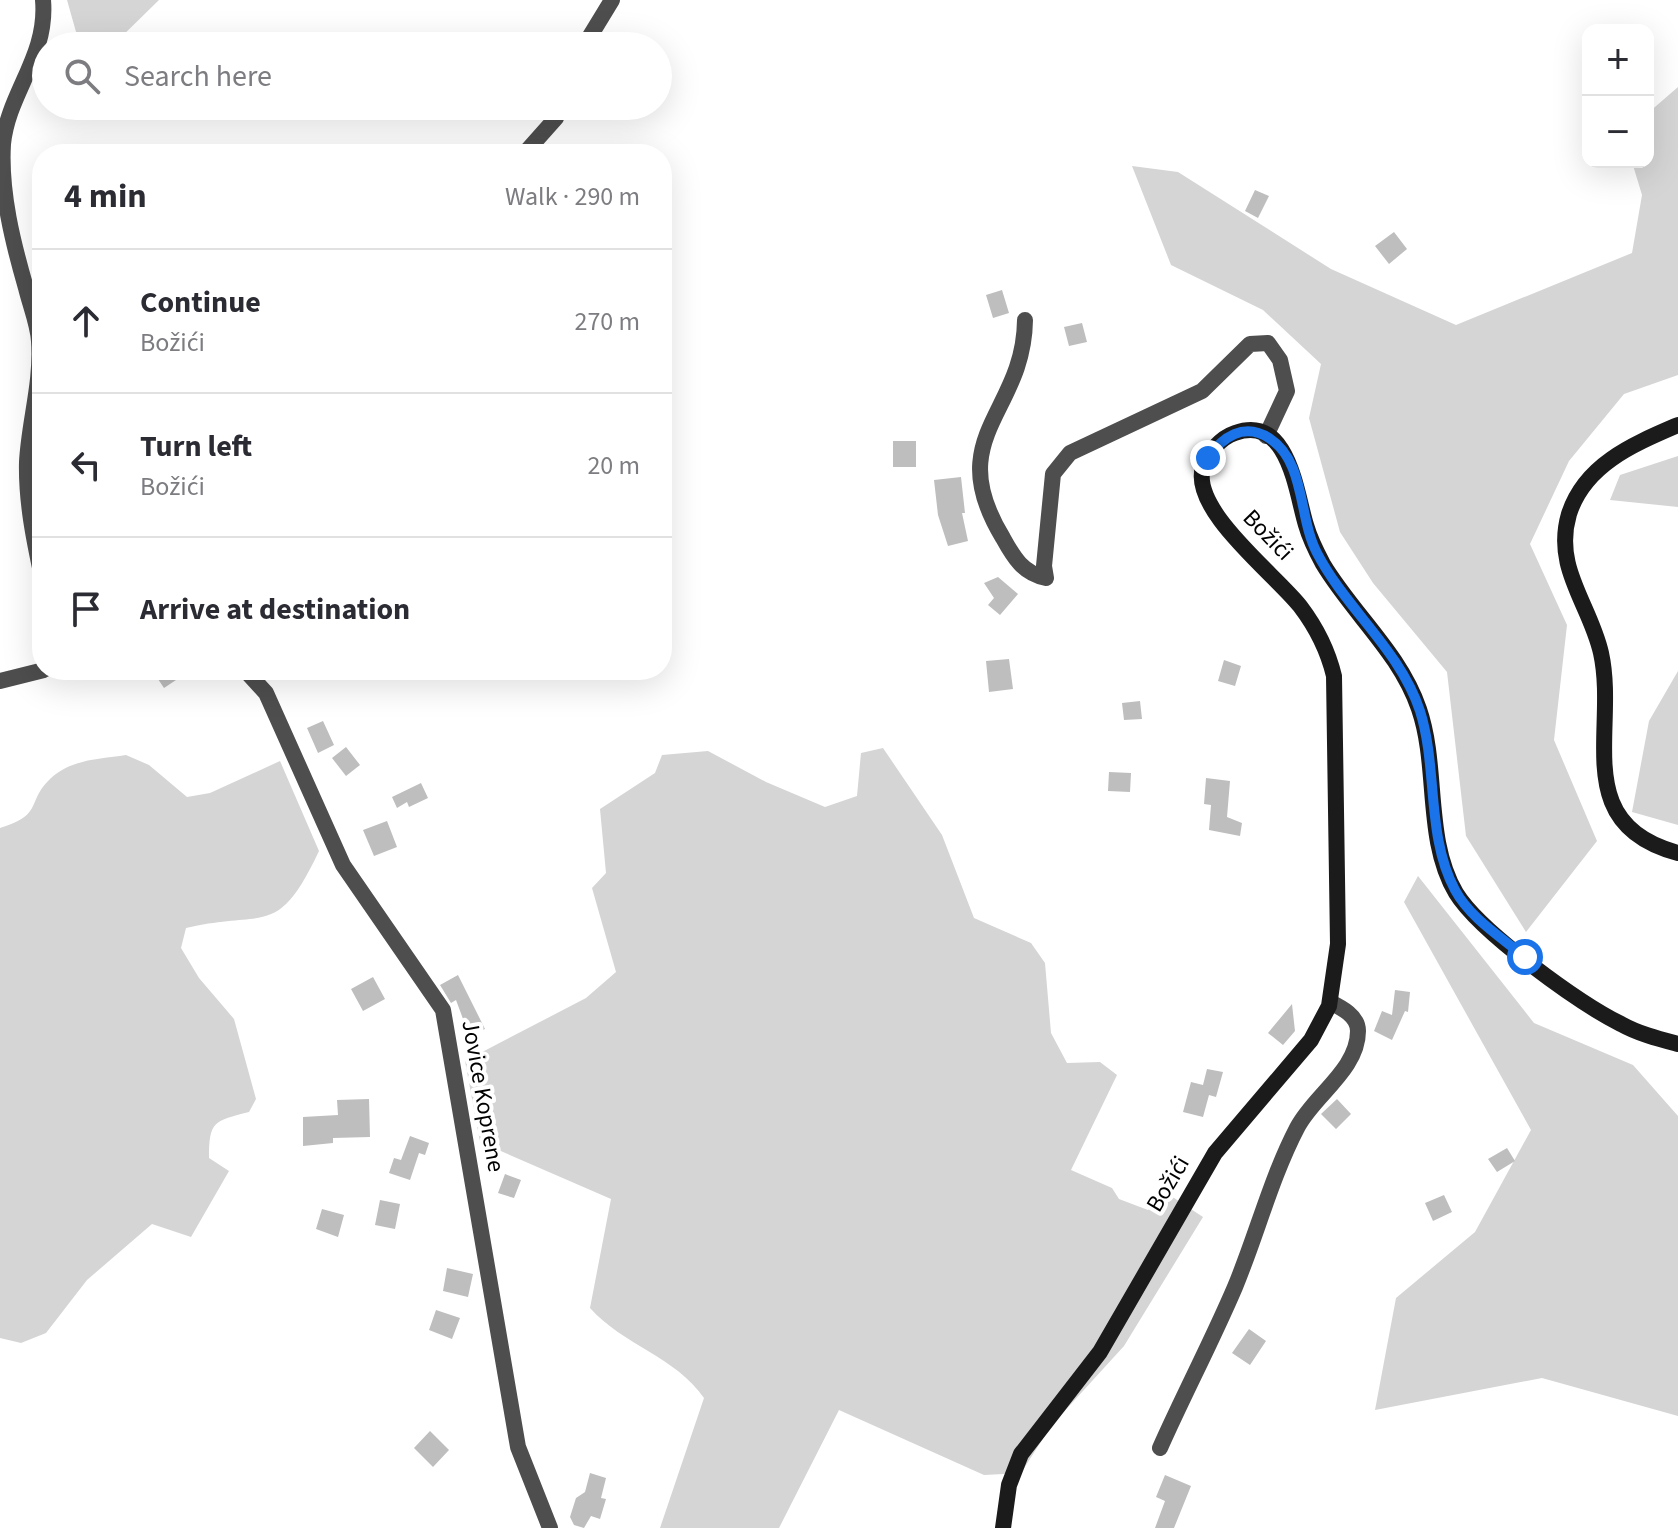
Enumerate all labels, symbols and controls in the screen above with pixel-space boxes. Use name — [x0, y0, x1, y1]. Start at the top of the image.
map controls — [1582, 24, 1654, 168]
button: + — [1582, 24, 1654, 96]
search box — [32, 32, 672, 120]
icon: search — [60, 54, 104, 98]
text: Search here — [124, 55, 272, 98]
button: − — [1582, 96, 1654, 168]
text: 4 min — [64, 172, 147, 221]
text: Walk · 290 m — [505, 178, 640, 215]
text: Continue — [140, 281, 261, 324]
icon: ahead — [64, 299, 108, 343]
text: 270 m — [574, 303, 640, 340]
text: Božići — [140, 324, 205, 361]
text: Turn left — [140, 425, 252, 468]
route end — [1190, 440, 1226, 476]
icon: left — [64, 443, 108, 487]
text: 20 m — [587, 447, 640, 484]
text: Božići — [140, 468, 205, 505]
street label: Božići — [1235, 501, 1301, 569]
icon: arrive — [64, 587, 108, 631]
text: Arrive at destination — [140, 588, 410, 631]
route start — [1507, 939, 1543, 975]
street label: Jovice Koprene — [452, 1017, 514, 1175]
street label: Božići — [1138, 1149, 1198, 1219]

